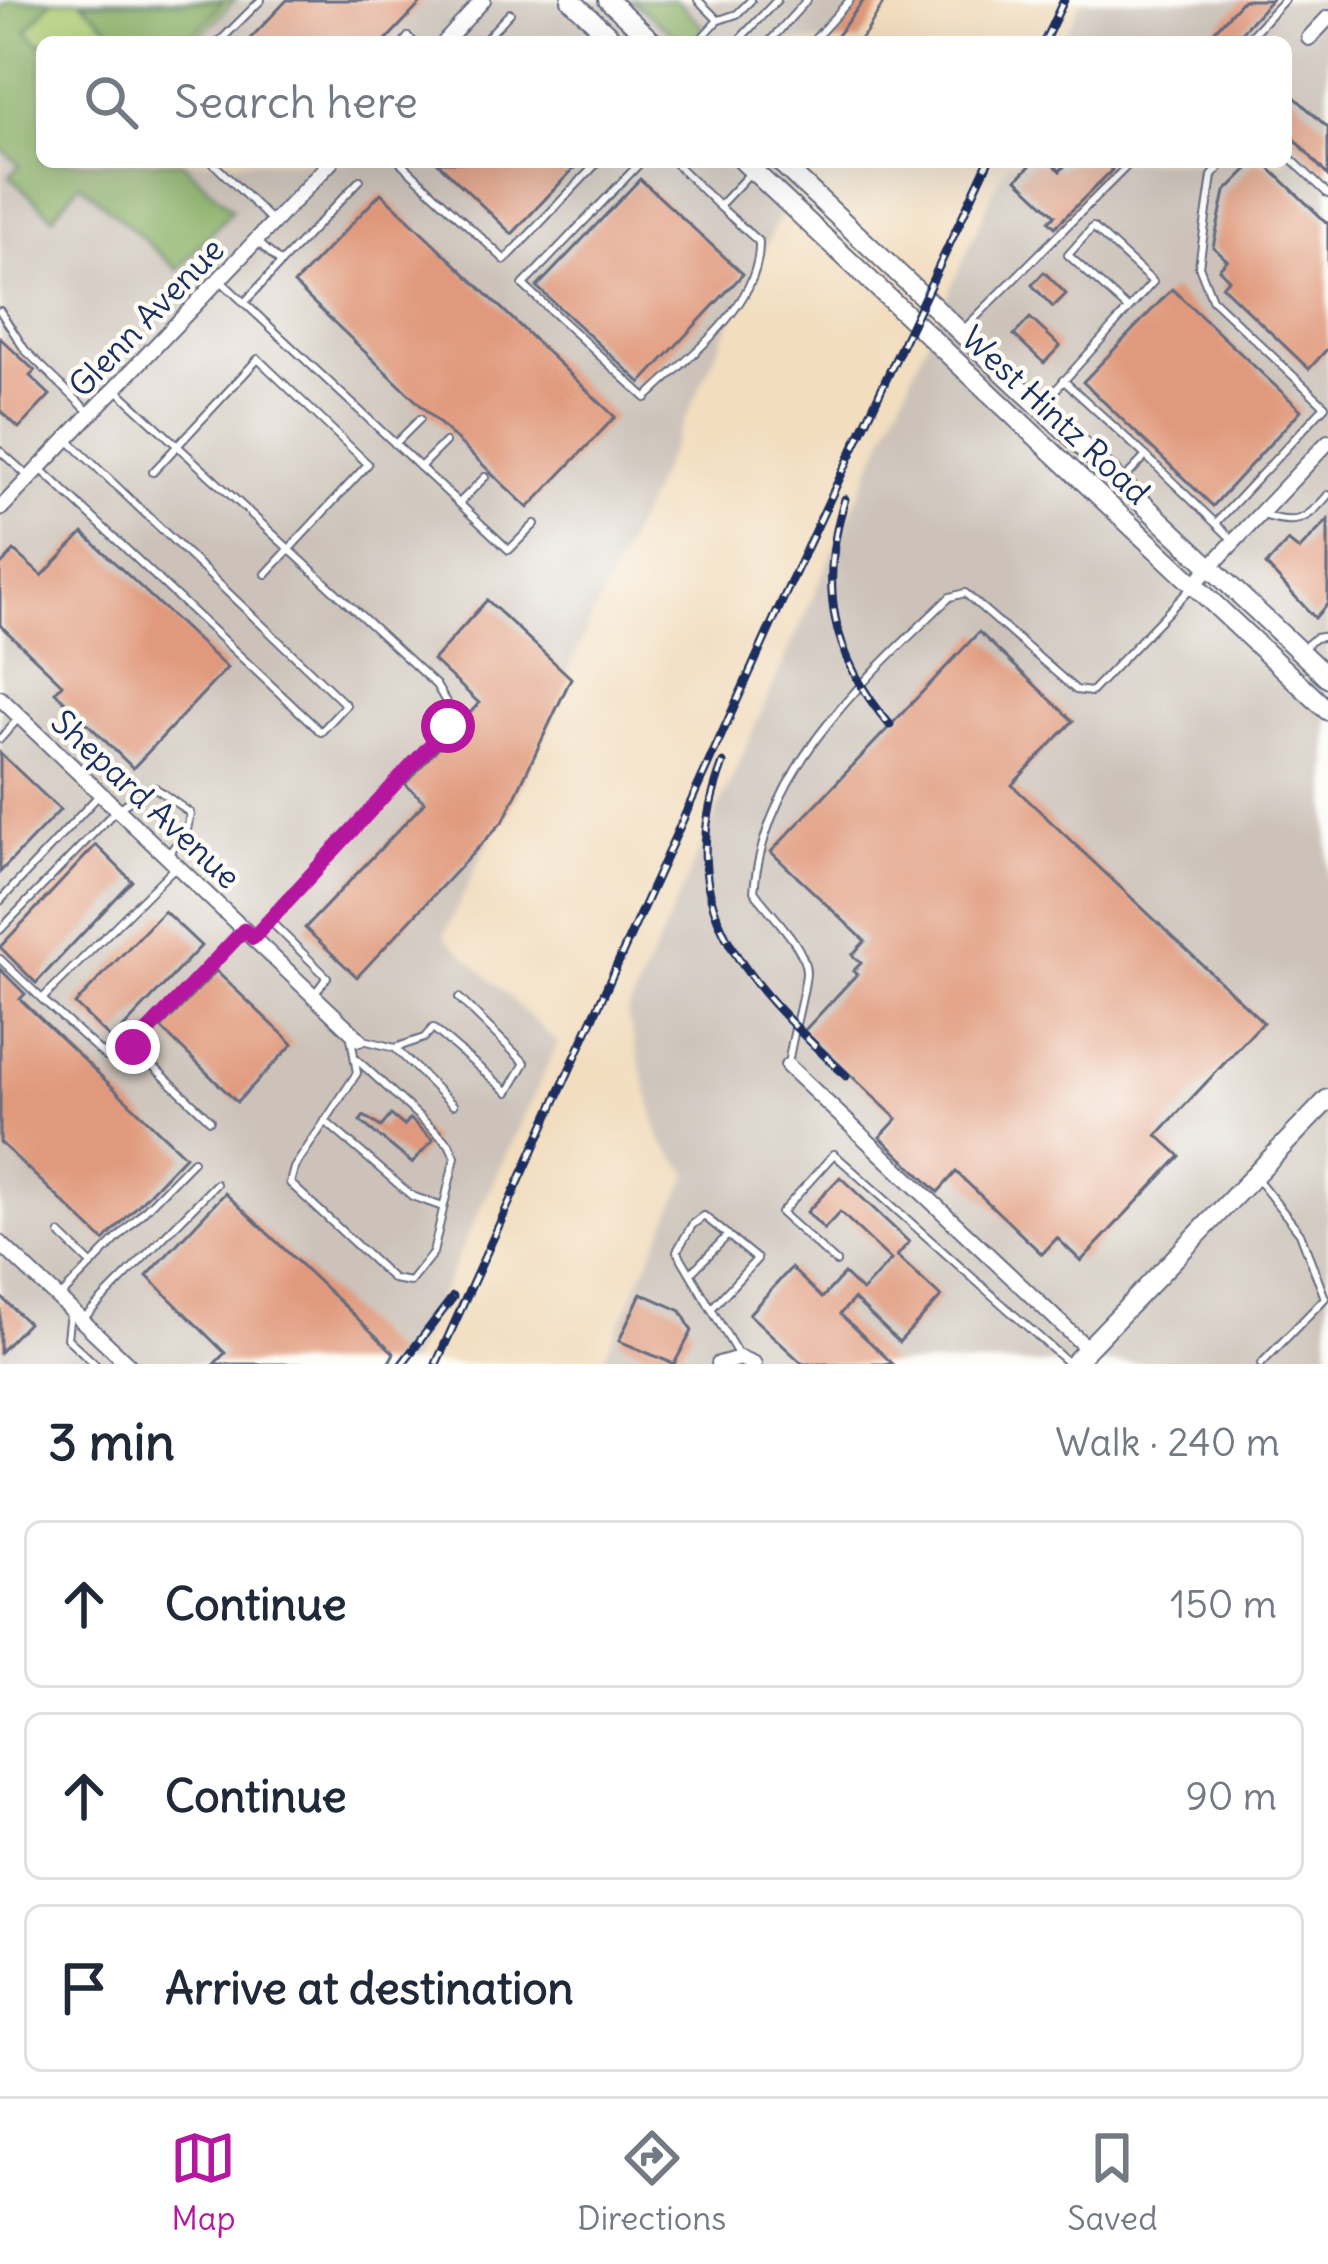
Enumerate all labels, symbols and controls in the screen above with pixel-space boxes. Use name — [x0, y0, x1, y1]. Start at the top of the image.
search box — [36, 36, 1292, 168]
icon: search — [78, 69, 144, 135]
text: Search here — [174, 74, 418, 130]
street label: Glenn Avenue — [59, 228, 233, 406]
street label: West Hintz Road — [953, 317, 1159, 513]
route start — [421, 699, 475, 753]
street label: Shepard Avenue — [43, 701, 249, 897]
route end — [106, 1020, 160, 1074]
text: 3 min — [48, 1410, 175, 1474]
text: Walk · 240 m — [1055, 1418, 1280, 1467]
icon: ahead — [51, 1571, 117, 1637]
text: Continue — [165, 1576, 347, 1632]
text: 150 m — [1170, 1580, 1277, 1629]
icon: ahead — [51, 1763, 117, 1829]
text: Continue — [165, 1768, 347, 1824]
text: 90 m — [1185, 1772, 1277, 1821]
icon: arrive — [51, 1955, 117, 2021]
text: Arrive at destination — [165, 1960, 574, 2016]
tab: Map — [170, 2125, 236, 2239]
tab: Directions — [577, 2125, 726, 2239]
tab: Saved — [1067, 2125, 1158, 2239]

